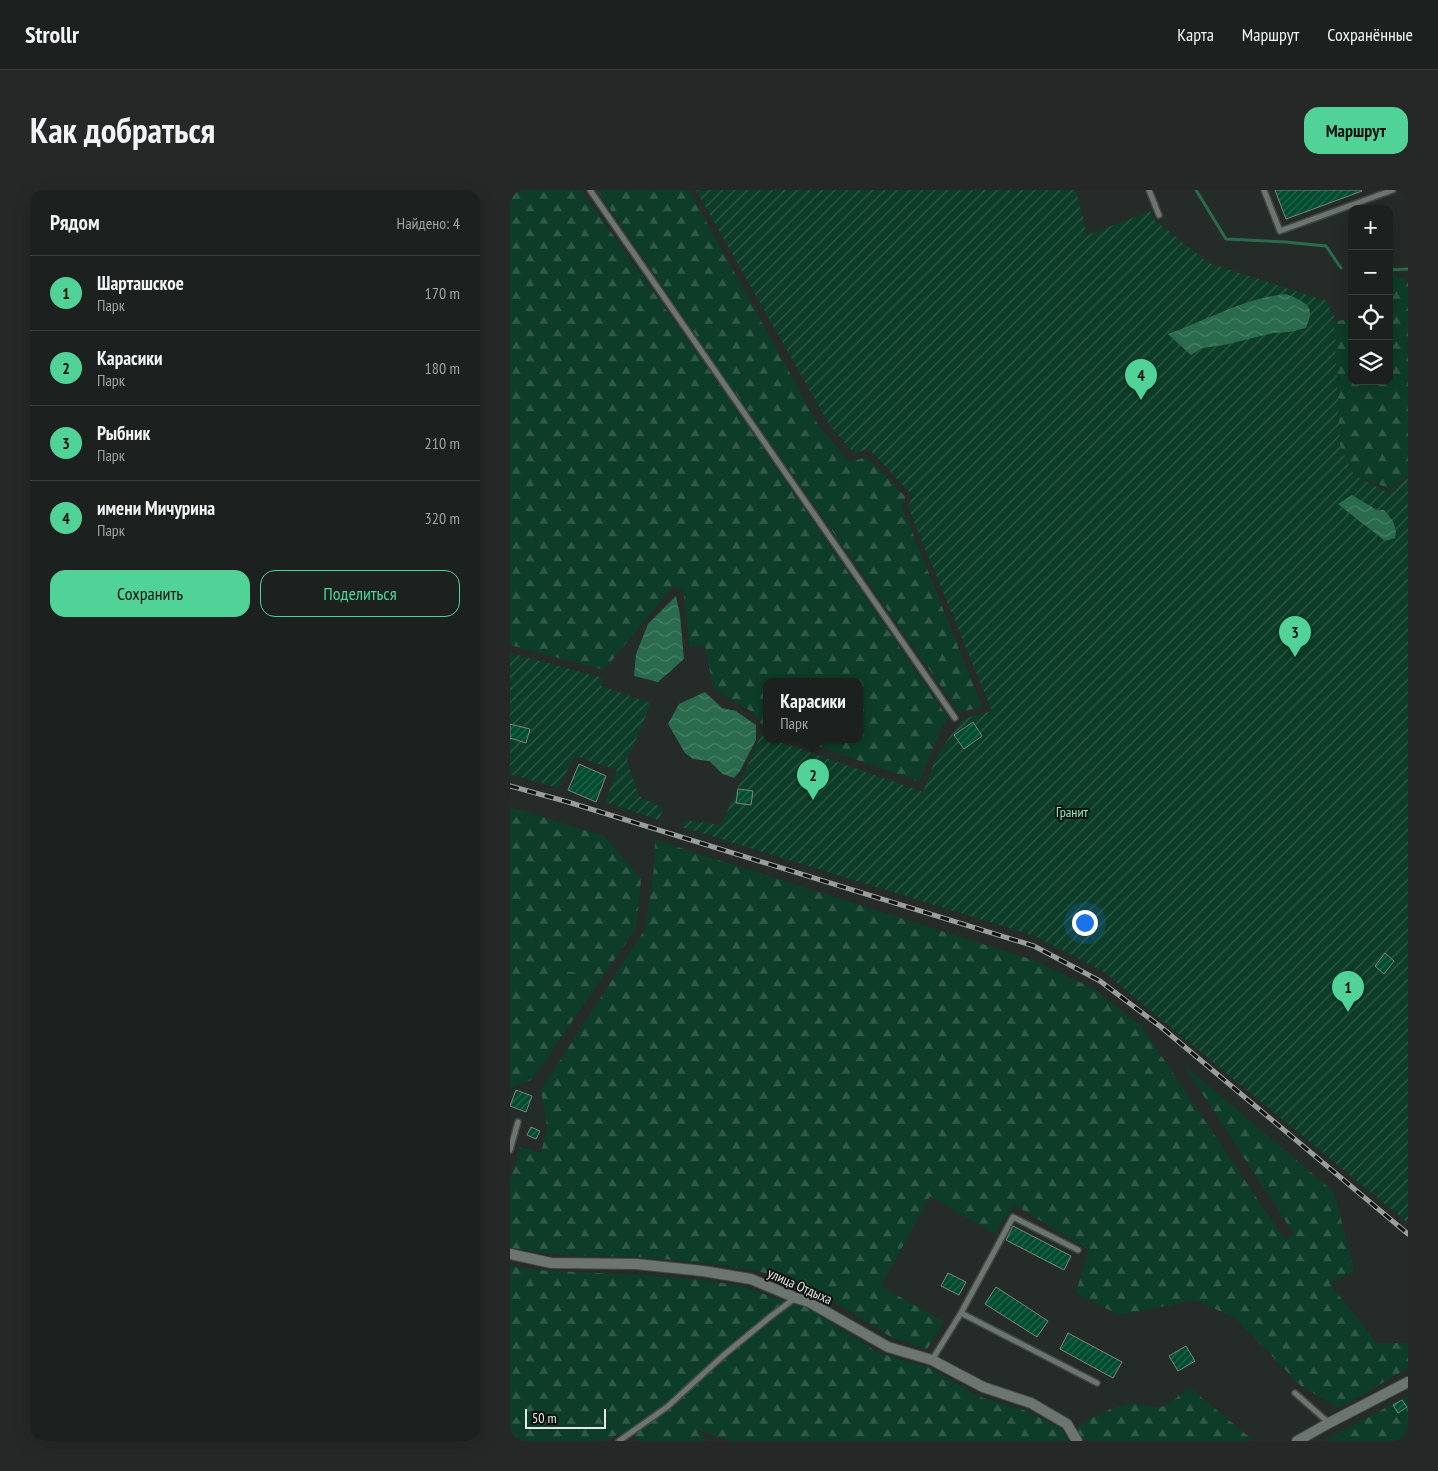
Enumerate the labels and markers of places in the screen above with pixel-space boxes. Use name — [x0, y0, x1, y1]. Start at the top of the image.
pin: 4 — [1125, 359, 1157, 400]
pin: 3 — [1279, 616, 1311, 657]
pin: 2 — [797, 759, 829, 800]
pin: 1 — [1332, 971, 1364, 1012]

